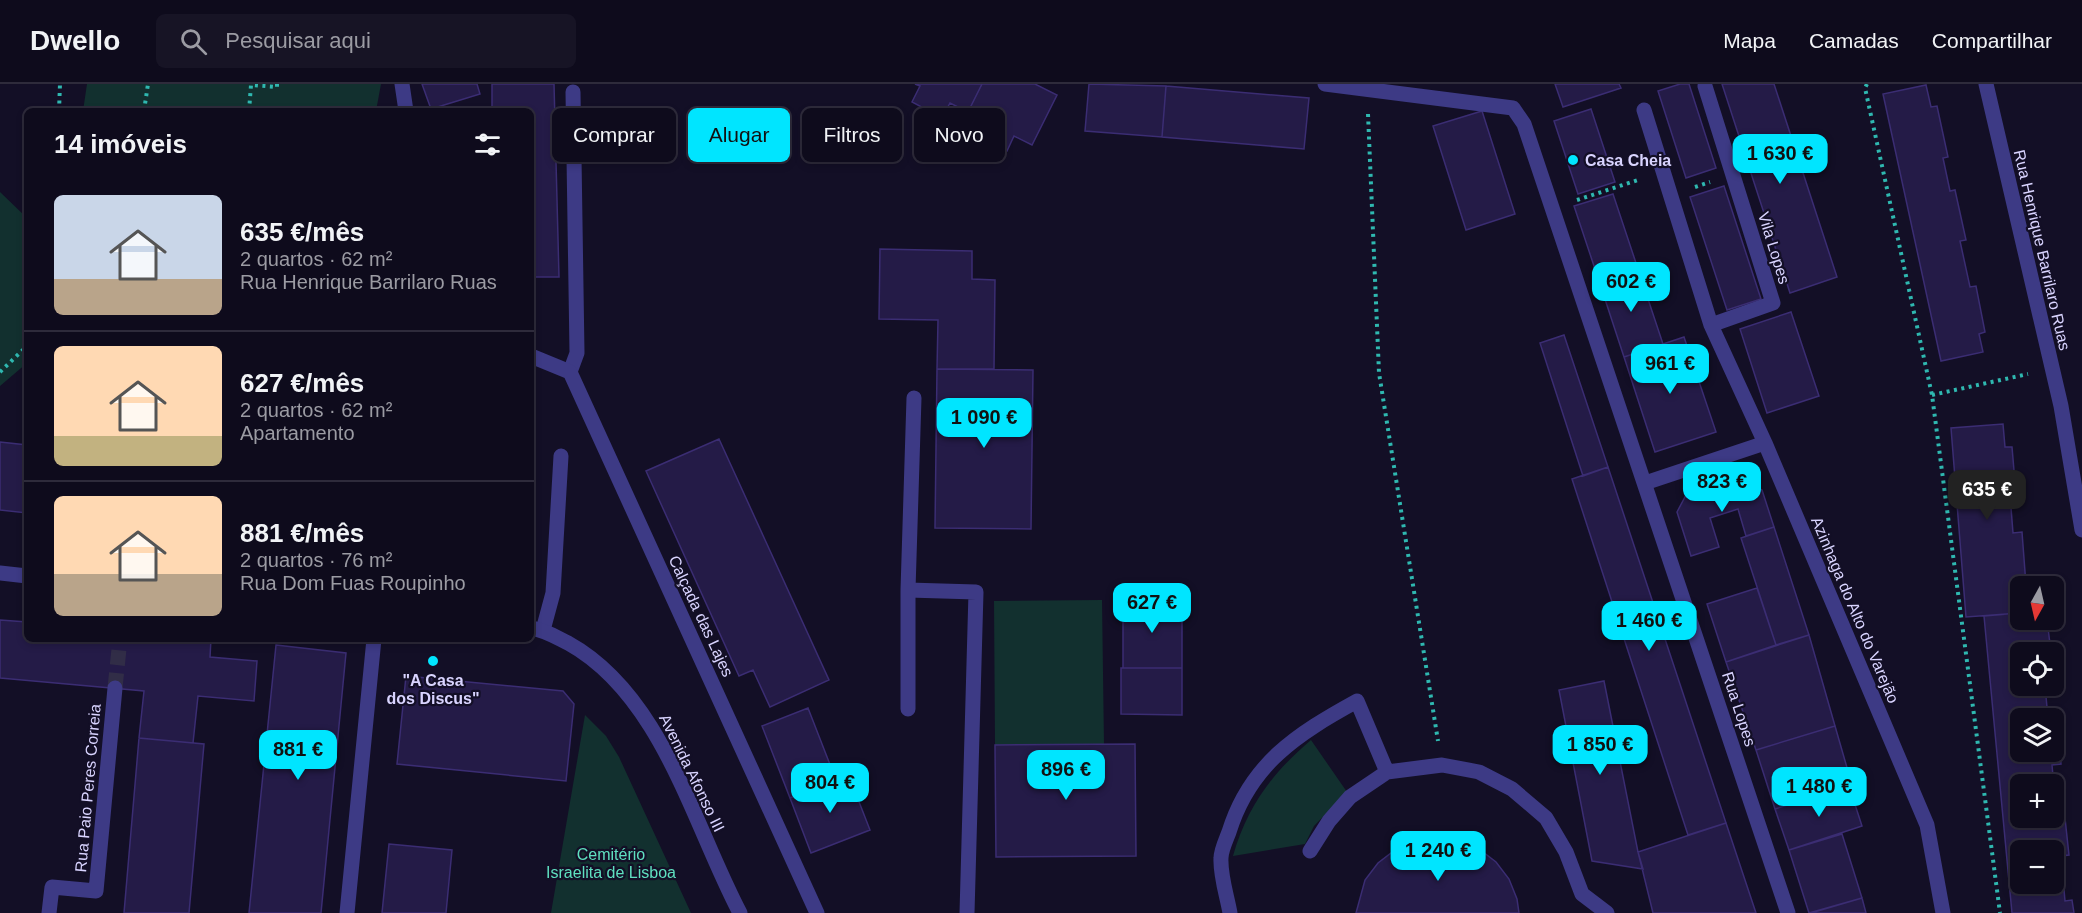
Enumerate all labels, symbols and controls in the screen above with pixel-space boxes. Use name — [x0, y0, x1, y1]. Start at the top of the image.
search box — [156, 14, 576, 68]
text: Dwello — [30, 25, 120, 56]
icon: search — [177, 25, 210, 58]
text: Pesquisar aqui — [225, 28, 371, 53]
text: Mapa — [1723, 29, 1776, 52]
text: Camadas — [1809, 29, 1899, 52]
text: Compartilhar — [1932, 29, 2052, 52]
chip: Comprar — [552, 108, 676, 162]
chip: Alugar — [688, 108, 790, 162]
chip: Filtros — [802, 108, 902, 162]
chip: Novo — [914, 108, 1005, 162]
icon: filters — [471, 128, 504, 161]
text: 14 imóveis — [54, 129, 187, 159]
pin: 1 630 € — [1725, 134, 1835, 185]
text: 1 630 € — [1747, 142, 1813, 164]
street label: Rua Henrique Barrilaro Ruas — [2011, 148, 2073, 352]
place label: Casa Cheia — [1585, 152, 1671, 169]
marker: Casa Cheia — [1566, 153, 1580, 167]
street label: Vila Lopes — [1755, 210, 1793, 286]
text: 635 €/mês — [240, 217, 364, 247]
icon: home — [102, 219, 174, 291]
text: 2 quartos · 62 m² — [240, 248, 392, 270]
pin: 602 € — [1589, 262, 1673, 313]
text: 602 € — [1606, 270, 1656, 292]
text: Rua Henrique Barrilaro Ruas — [240, 271, 497, 293]
pin: 961 € — [1628, 344, 1712, 395]
text: 961 € — [1645, 352, 1695, 374]
text: 627 €/mês — [240, 368, 364, 398]
icon: home — [102, 370, 174, 442]
pin: 1 090 € — [929, 398, 1039, 449]
text: 2 quartos · 62 m² — [240, 399, 392, 421]
text: 1 090 € — [951, 406, 1017, 428]
text: Apartamento — [240, 422, 355, 444]
pin: 823 € — [1680, 462, 1764, 513]
text: 823 € — [1697, 470, 1747, 492]
pin: 635 € — [1945, 470, 2029, 521]
text: 635 € — [1962, 478, 2012, 500]
street label: Azinhaga do Alto do Varejão — [1808, 514, 1902, 706]
text: 881 €/mês — [240, 518, 364, 548]
icon: home — [102, 520, 174, 592]
text: 2 quartos · 76 m² — [240, 549, 392, 571]
street label: Calçada das Lajes — [665, 553, 737, 679]
text: Rua Dom Fuas Roupinho — [240, 572, 466, 594]
north arrow — [2010, 576, 2064, 630]
map controls — [2010, 576, 2064, 894]
pin: 627 € — [1110, 583, 1194, 634]
text: 627 € — [1127, 591, 1177, 613]
pin: 1 460 € — [1594, 601, 1704, 652]
text: 1 460 € — [1616, 609, 1682, 631]
button: locate — [2010, 642, 2064, 696]
marker: "A Casa dos Discus" — [426, 654, 440, 668]
street label: Rua Lopes — [1719, 670, 1759, 748]
place label: "A Casa dos Discus" — [387, 672, 479, 707]
street label: Rua Paio Peres Correia — [72, 703, 104, 873]
button: layers — [2010, 708, 2064, 762]
street label: Avenida Afonso III — [656, 711, 728, 835]
pin: 1 850 € — [1545, 725, 1655, 776]
pin: 881 € — [256, 730, 340, 781]
text: 1 850 € — [1567, 733, 1633, 755]
text: 881 € — [273, 738, 323, 760]
pin: 896 € — [1024, 750, 1108, 801]
text: 896 € — [1041, 758, 1091, 780]
pin: 804 € — [788, 763, 872, 814]
pin: 1 480 € — [1764, 767, 1874, 818]
text: 804 € — [805, 771, 855, 793]
button: + — [2010, 774, 2064, 828]
text: 1 480 € — [1786, 775, 1852, 797]
pin: 1 240 € — [1383, 831, 1493, 882]
text: 1 240 € — [1405, 839, 1471, 861]
button: − — [2010, 840, 2064, 894]
park label: Cemitério Israelita de Lisboa — [546, 846, 676, 881]

